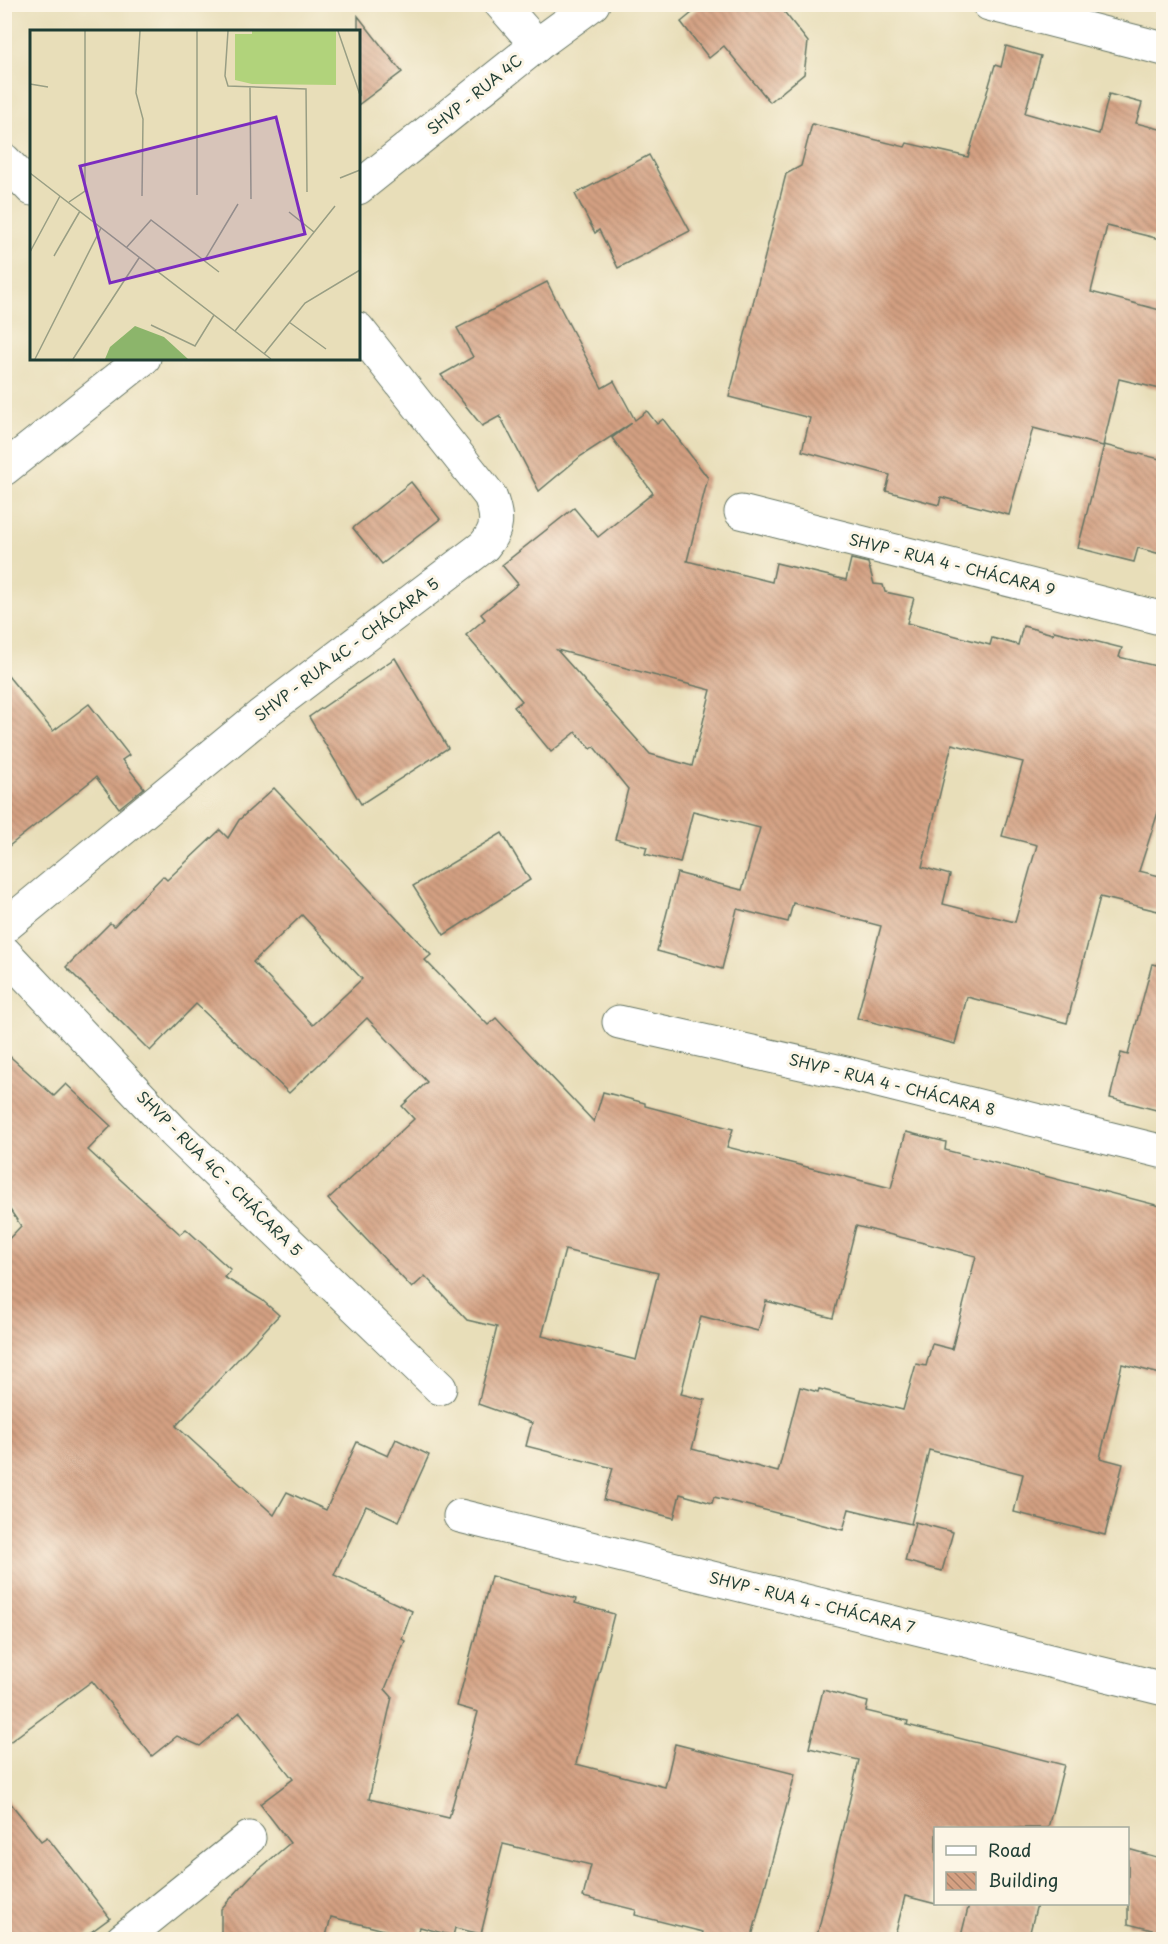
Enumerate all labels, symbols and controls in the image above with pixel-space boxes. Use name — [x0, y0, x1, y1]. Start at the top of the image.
inset map — [30, 30, 360, 360]
street label: SHVP - RUA 4C — [422, 48, 527, 139]
street label: SHVP - RUA 4 - CHÁCARA 9 — [847, 527, 1058, 600]
street label: SHVP - RUA 4C - CHÁCARA 5 — [249, 572, 443, 726]
street label: SHVP - RUA 4 - CHÁCARA 8 — [787, 1047, 998, 1120]
street label: SHVP - RUA 4C - CHÁCARA 5 — [132, 1085, 308, 1261]
street label: SHVP - RUA 4 - CHÁCARA 7 — [707, 1565, 918, 1638]
legend — [934, 1827, 1129, 1905]
text: Road — [988, 1836, 1032, 1863]
text: Building — [988, 1866, 1058, 1893]

